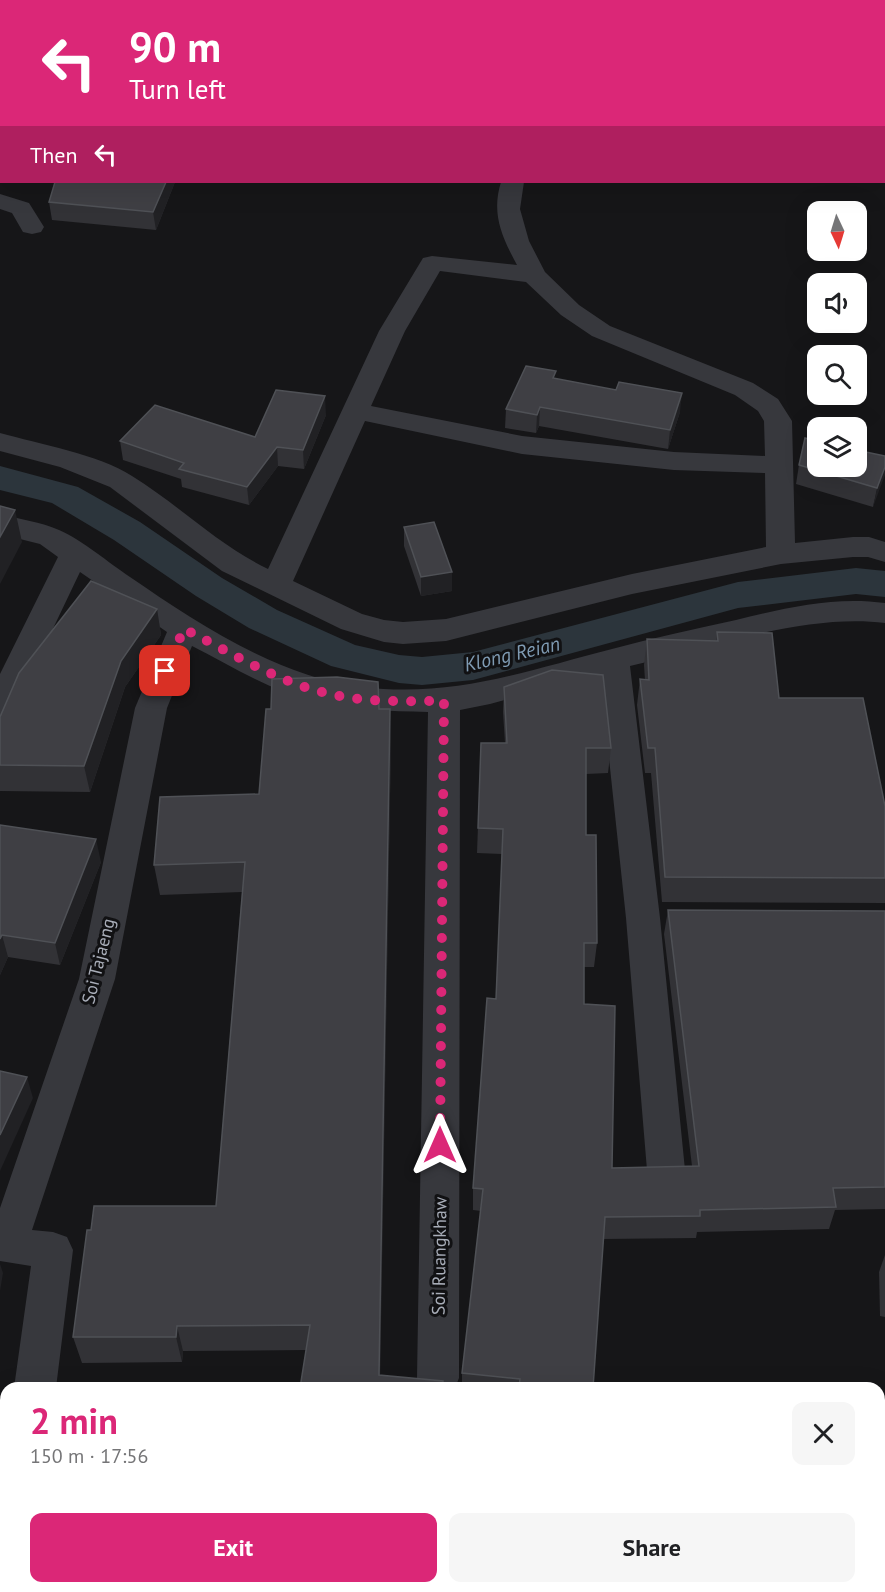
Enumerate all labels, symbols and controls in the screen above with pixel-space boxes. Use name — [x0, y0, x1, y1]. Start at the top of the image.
text: 90 m — [129, 19, 221, 74]
icon: left — [30, 24, 108, 102]
text: Turn left — [129, 72, 226, 106]
icon: left — [89, 138, 122, 171]
text: Then — [30, 141, 77, 169]
north arrow — [807, 201, 867, 261]
map controls — [807, 201, 867, 477]
button: sound — [807, 273, 867, 333]
button: search — [807, 345, 867, 405]
button: layers — [807, 417, 867, 477]
water label: Klong Reian — [461, 630, 563, 678]
pin — [139, 645, 190, 696]
icon: arrive — [148, 654, 181, 687]
street label: Soi Tajaeng — [76, 916, 120, 1006]
position arrow — [408, 1113, 472, 1177]
street label: Soi Ruangkhaw — [426, 1196, 452, 1315]
text: 2 min — [30, 1397, 118, 1444]
button: close — [792, 1402, 855, 1465]
text: 150 m · 17:56 — [30, 1443, 148, 1469]
button: Exit — [30, 1513, 437, 1582]
button: Share — [449, 1513, 855, 1582]

